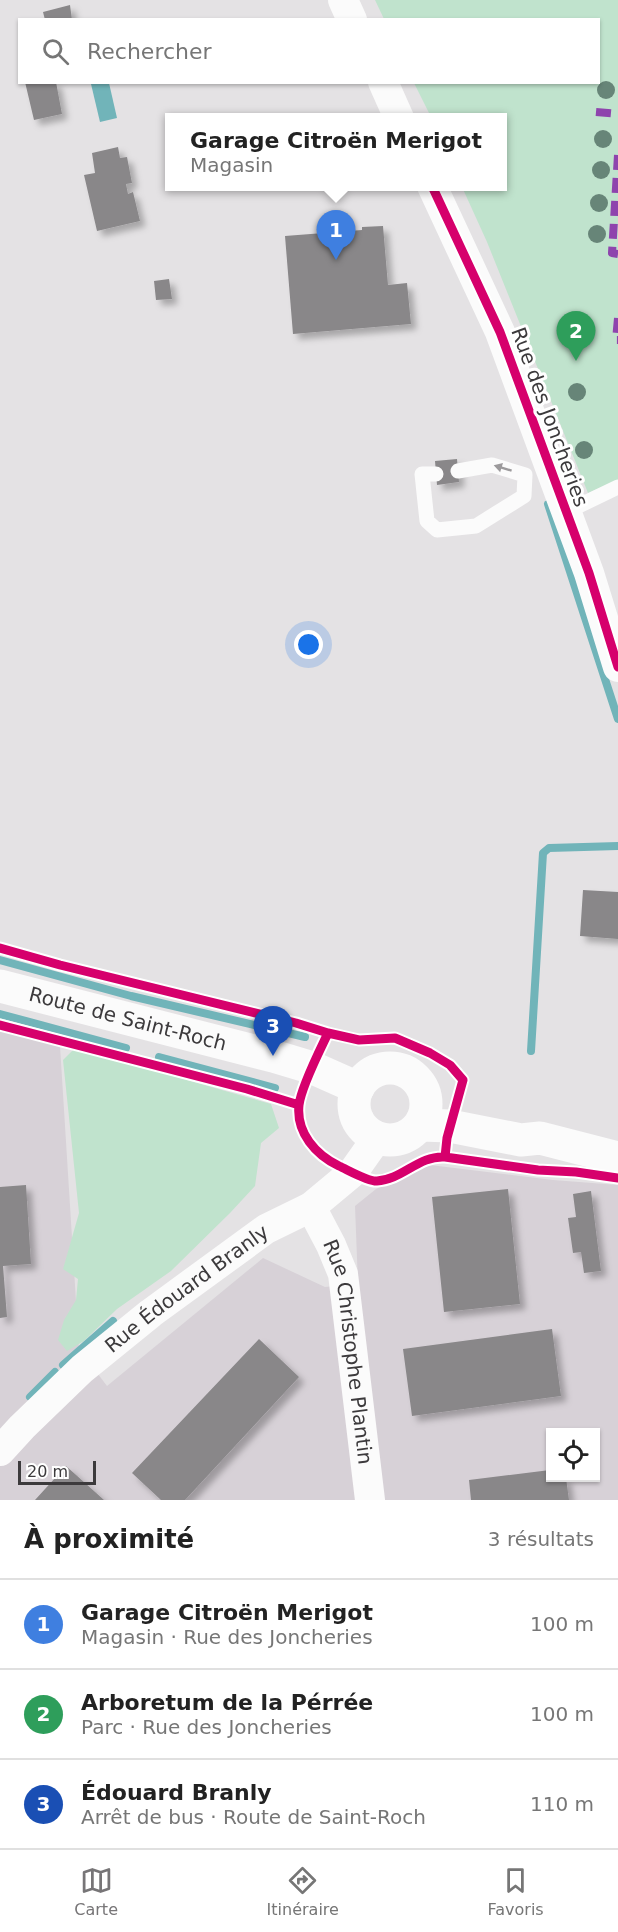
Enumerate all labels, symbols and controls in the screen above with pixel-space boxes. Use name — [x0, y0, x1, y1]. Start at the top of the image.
search box — [18, 18, 600, 84]
icon: search — [39, 35, 72, 68]
text: Rechercher — [87, 39, 212, 64]
popup — [165, 113, 507, 191]
text: Garage Citroën Merigot — [190, 128, 482, 153]
text: Magasin — [190, 153, 273, 177]
pin: 1 — [316, 210, 356, 260]
pin: 2 — [556, 312, 596, 361]
street label: Rue des Joncheries — [506, 324, 594, 510]
one-way arrow — [494, 463, 512, 473]
your location — [294, 630, 323, 659]
street label: Route de Saint-Roch — [27, 982, 229, 1056]
pin: 3 — [254, 1006, 292, 1056]
street label: Rue Édouard Branly — [100, 1219, 273, 1358]
street label: Rue Christophe Plantin — [318, 1236, 378, 1466]
map controls — [546, 1428, 600, 1482]
button: locate — [546, 1428, 600, 1482]
scale bar — [18, 1458, 96, 1486]
text: 20 m — [27, 1462, 68, 1481]
text: À proximité — [24, 1524, 194, 1554]
text: 3 résultats — [488, 1527, 594, 1551]
text: Garage Citroën Merigot — [81, 1600, 373, 1625]
text: 1 — [37, 1612, 50, 1636]
text: 100 m — [530, 1612, 594, 1636]
text: Magasin · Rue des Joncheries — [81, 1625, 373, 1649]
text: Arboretum de la Pérrée — [81, 1690, 373, 1715]
text: 2 — [37, 1702, 50, 1726]
text: 100 m — [530, 1702, 594, 1726]
text: Parc · Rue des Joncheries — [81, 1715, 332, 1739]
text: Édouard Branly — [81, 1780, 272, 1805]
text: 3 — [37, 1792, 50, 1816]
text: 110 m — [530, 1792, 594, 1816]
text: Arrêt de bus · Route de Saint-Roch — [81, 1805, 426, 1829]
tab: Carte — [74, 1864, 118, 1919]
tab: Itinéraire — [267, 1864, 339, 1919]
tab: Favoris — [488, 1864, 544, 1919]

